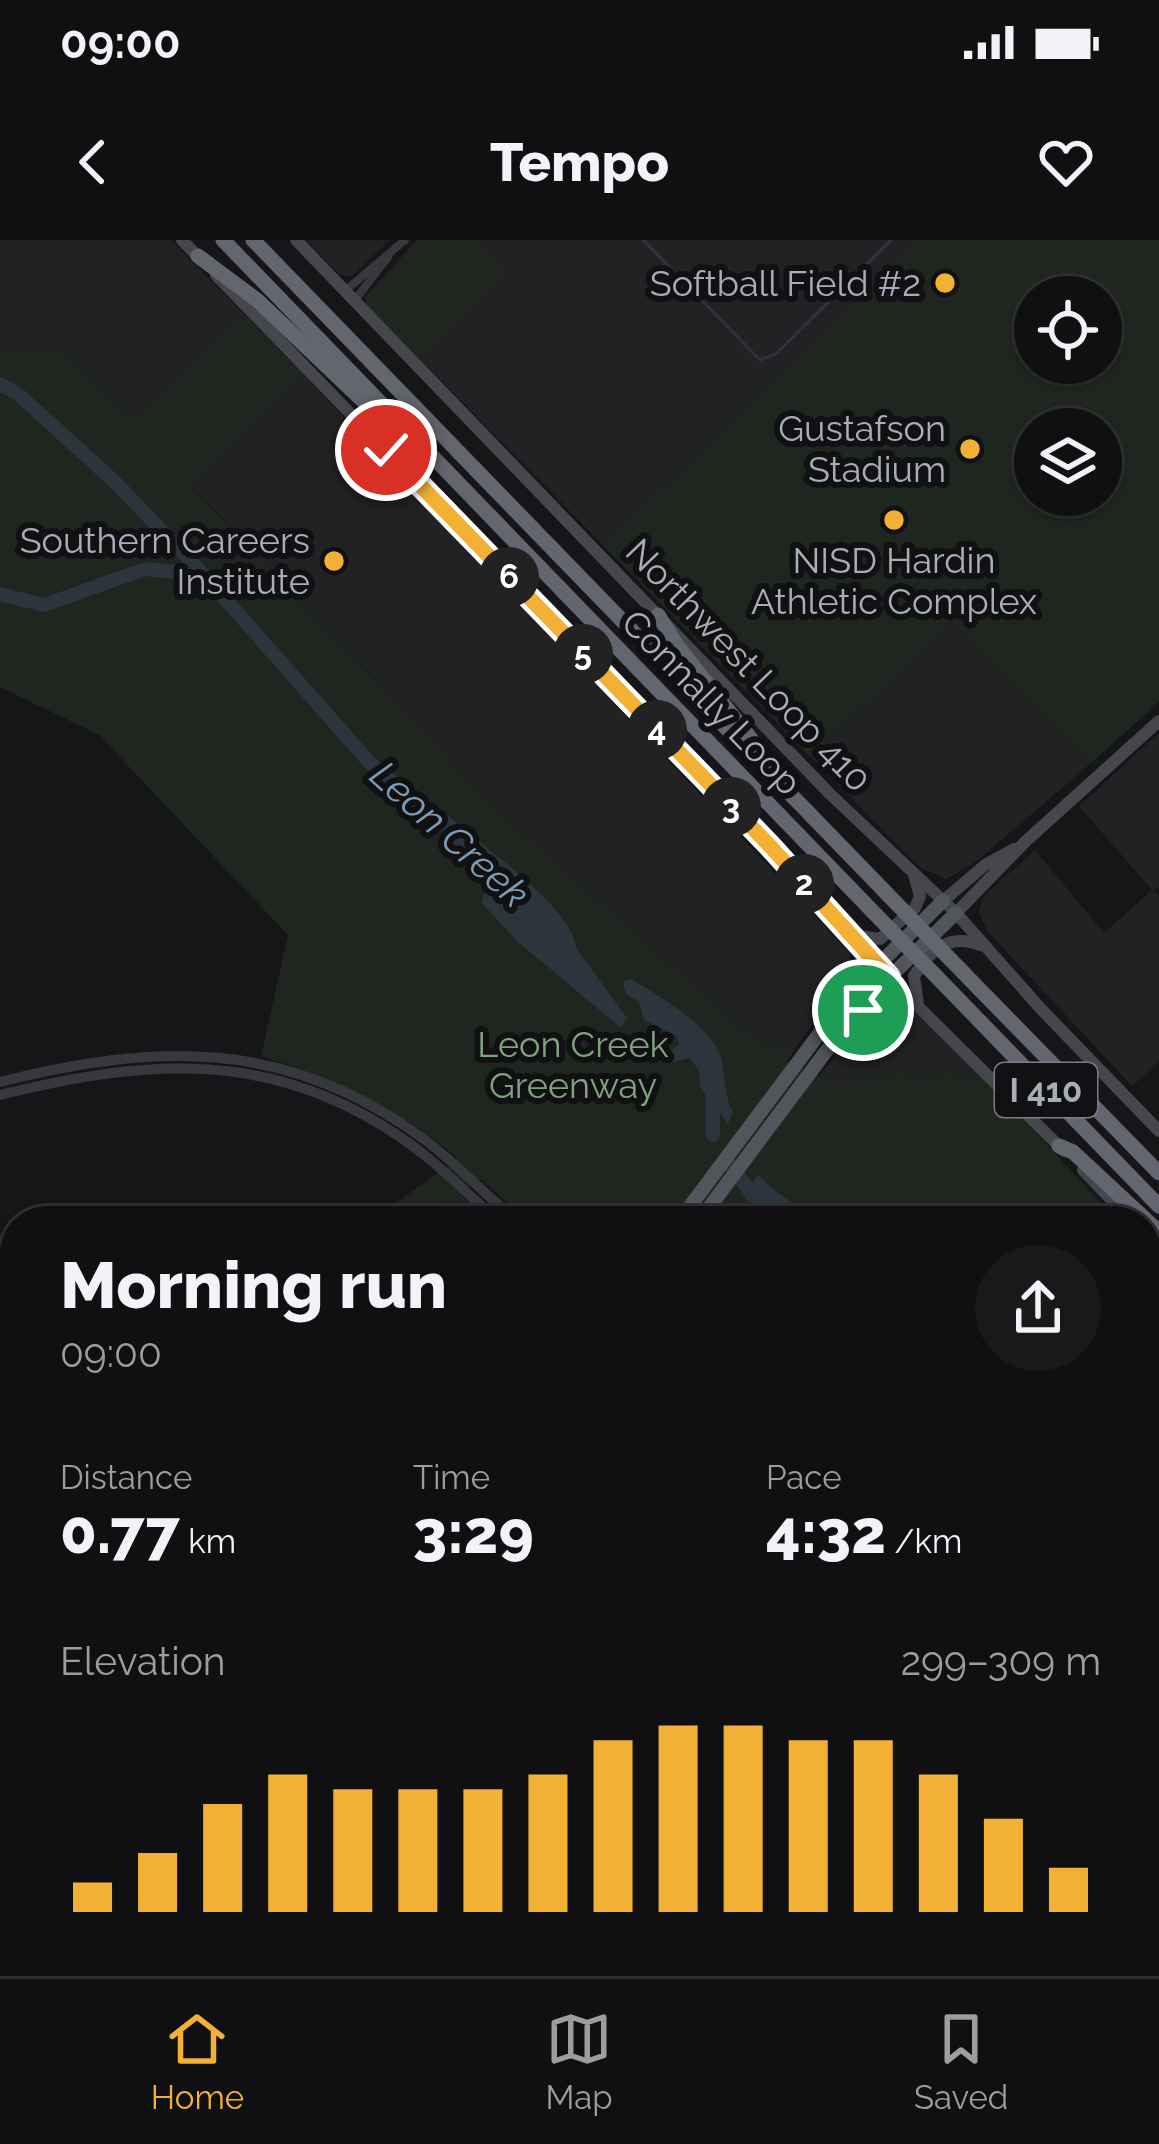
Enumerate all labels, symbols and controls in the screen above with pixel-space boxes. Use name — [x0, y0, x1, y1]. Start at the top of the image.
text: 09:00 — [60, 16, 181, 69]
icon: back — [60, 129, 126, 195]
icon: heart — [1033, 129, 1099, 195]
text: Tempo — [490, 130, 669, 194]
place label: Softball Field #2 — [650, 262, 921, 304]
marker: Softball Field #2 — [932, 270, 958, 296]
map controls — [1014, 276, 1122, 516]
button: locate — [1014, 276, 1122, 384]
pin — [335, 399, 437, 501]
place label: Gustafson Stadium — [778, 407, 946, 490]
button: layers — [1014, 408, 1122, 516]
icon: check — [353, 417, 419, 483]
marker: Gustafson Stadium — [957, 436, 983, 462]
marker: NISD Hardin Athletic Complex — [881, 507, 907, 533]
place label: Southern Careers Institute — [20, 519, 310, 602]
street label: Northwest Loop 410 — [617, 530, 881, 800]
place label: NISD Hardin Athletic Complex — [751, 539, 1037, 622]
pin: 6 — [479, 547, 539, 607]
marker: Southern Careers Institute — [321, 548, 347, 574]
text: 6 — [499, 557, 519, 596]
street label: Connally Loop — [614, 601, 810, 803]
pin: 5 — [553, 624, 613, 684]
text: 5 — [574, 634, 592, 673]
pin: 4 — [627, 700, 687, 760]
water label: Leon Creek — [362, 751, 538, 917]
pin: 3 — [701, 777, 761, 837]
text: 3 — [722, 787, 740, 826]
pin: 2 — [774, 854, 834, 914]
text: 2 — [795, 864, 813, 903]
pin — [812, 959, 914, 1061]
icon: arrive — [830, 977, 896, 1043]
park label: Leon Creek Greenway — [477, 1023, 669, 1106]
road number: I 410 — [995, 1063, 1097, 1117]
button: share — [975, 1245, 1101, 1371]
text: Morning run — [60, 1246, 447, 1323]
text: 09:00 — [60, 1330, 162, 1376]
text: Distance — [60, 1458, 192, 1497]
text: Time — [413, 1458, 490, 1497]
text: Pace — [766, 1458, 842, 1497]
text: 0.77 — [60, 1497, 180, 1567]
text: 3:29 — [413, 1497, 534, 1567]
text: 4:32 — [766, 1497, 886, 1567]
text: km — [180, 1522, 236, 1561]
text: /km — [886, 1522, 962, 1561]
text: Elevation — [60, 1638, 226, 1684]
text: 299–309 m — [901, 1638, 1101, 1684]
tab: Home — [151, 2006, 244, 2117]
tab: Map — [545, 2006, 613, 2117]
tab: Saved — [914, 2006, 1008, 2117]

